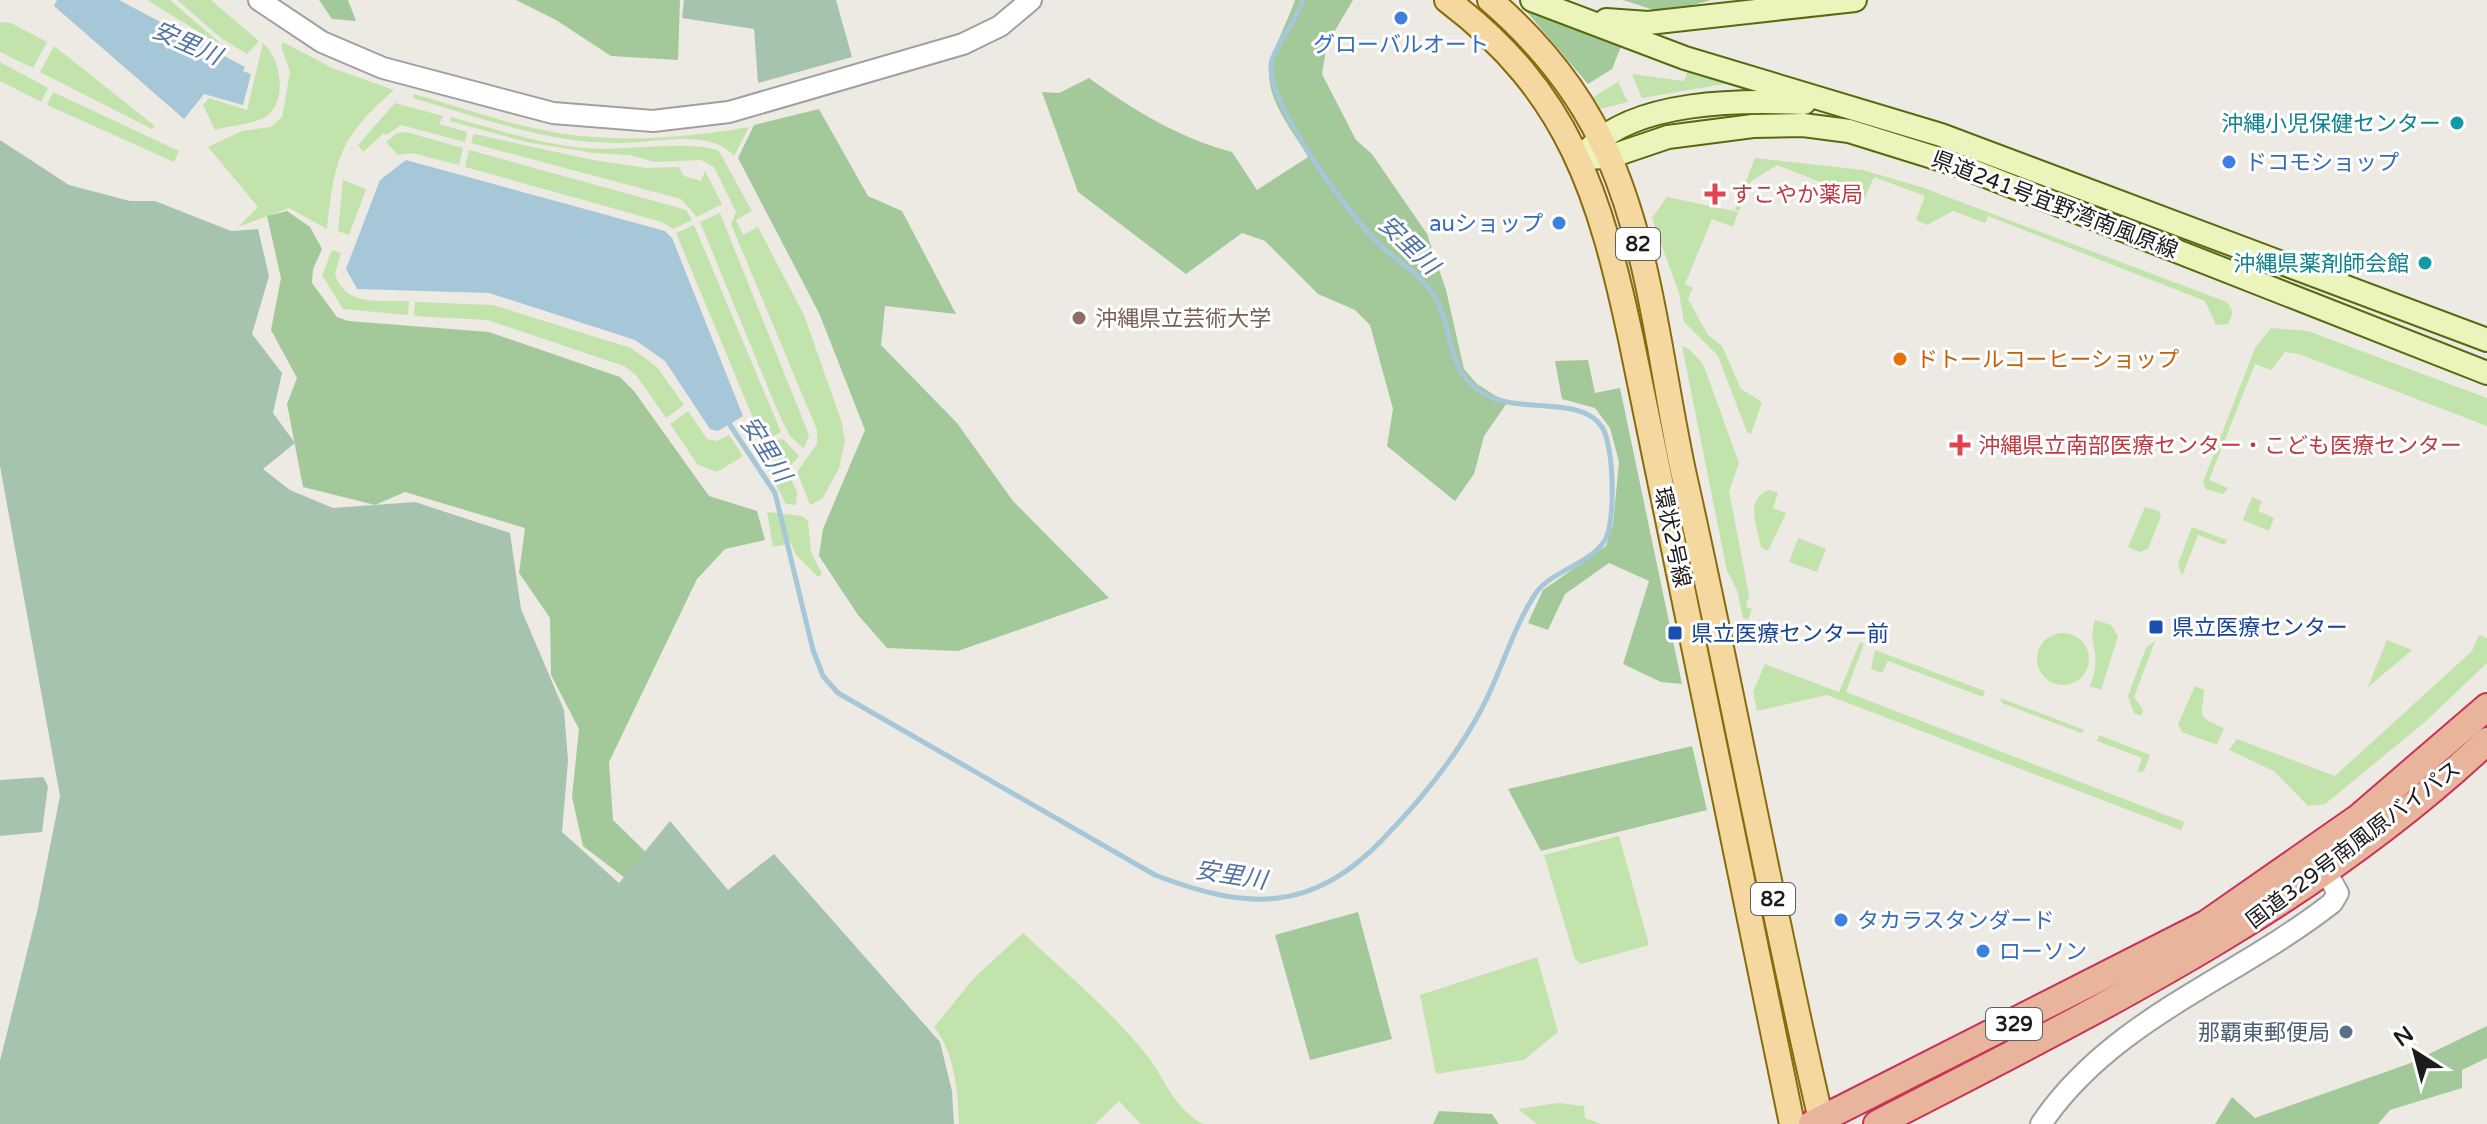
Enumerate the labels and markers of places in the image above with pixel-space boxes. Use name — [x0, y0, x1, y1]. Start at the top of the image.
marker: グローバルオート — [1392, 9, 1410, 27]
place label: グローバルオート — [1313, 32, 1489, 58]
place label: 沖縄小児保健センター — [2221, 111, 2441, 137]
marker: 沖縄小児保健センター — [2448, 114, 2466, 132]
place label: ドコモショップ — [2245, 150, 2399, 176]
marker: ドコモショップ — [2220, 153, 2238, 171]
place label: すこやか薬局 — [1731, 182, 1863, 208]
marker: すこやか薬局 — [1706, 185, 1724, 203]
place label: auショップ — [1429, 211, 1543, 237]
marker: auショップ — [1550, 214, 1568, 232]
place label: 沖縄県薬剤師会館 — [2233, 251, 2409, 277]
marker: 沖縄県薬剤師会館 — [2416, 254, 2434, 272]
place label: 沖縄県立芸術大学 — [1095, 306, 1271, 332]
marker: 沖縄県立芸術大学 — [1070, 309, 1088, 327]
place label: ドトールコーヒーショップ — [1916, 347, 2179, 373]
marker: ドトールコーヒーショップ — [1891, 350, 1909, 368]
place label: 沖縄県立南部医療センター・こども医療センター — [1978, 433, 2462, 459]
marker: 沖縄県立南部医療センター・こども医療センター — [1949, 434, 1971, 456]
place label: 県立医療センター — [2172, 615, 2348, 641]
marker: 県立医療センター — [2147, 618, 2165, 636]
place label: 県立医療センター前 — [1691, 621, 1889, 647]
marker: 県立医療センター前 — [1666, 624, 1684, 642]
place label: タカラスタンダード — [1857, 908, 2055, 934]
marker: タカラスタンダード — [1832, 911, 1850, 929]
place label: ローソン — [1999, 939, 2087, 965]
marker: ローソン — [1974, 942, 1992, 960]
place label: 那覇東郵便局 — [2198, 1020, 2330, 1046]
marker: 那覇東郵便局 — [2337, 1023, 2355, 1041]

